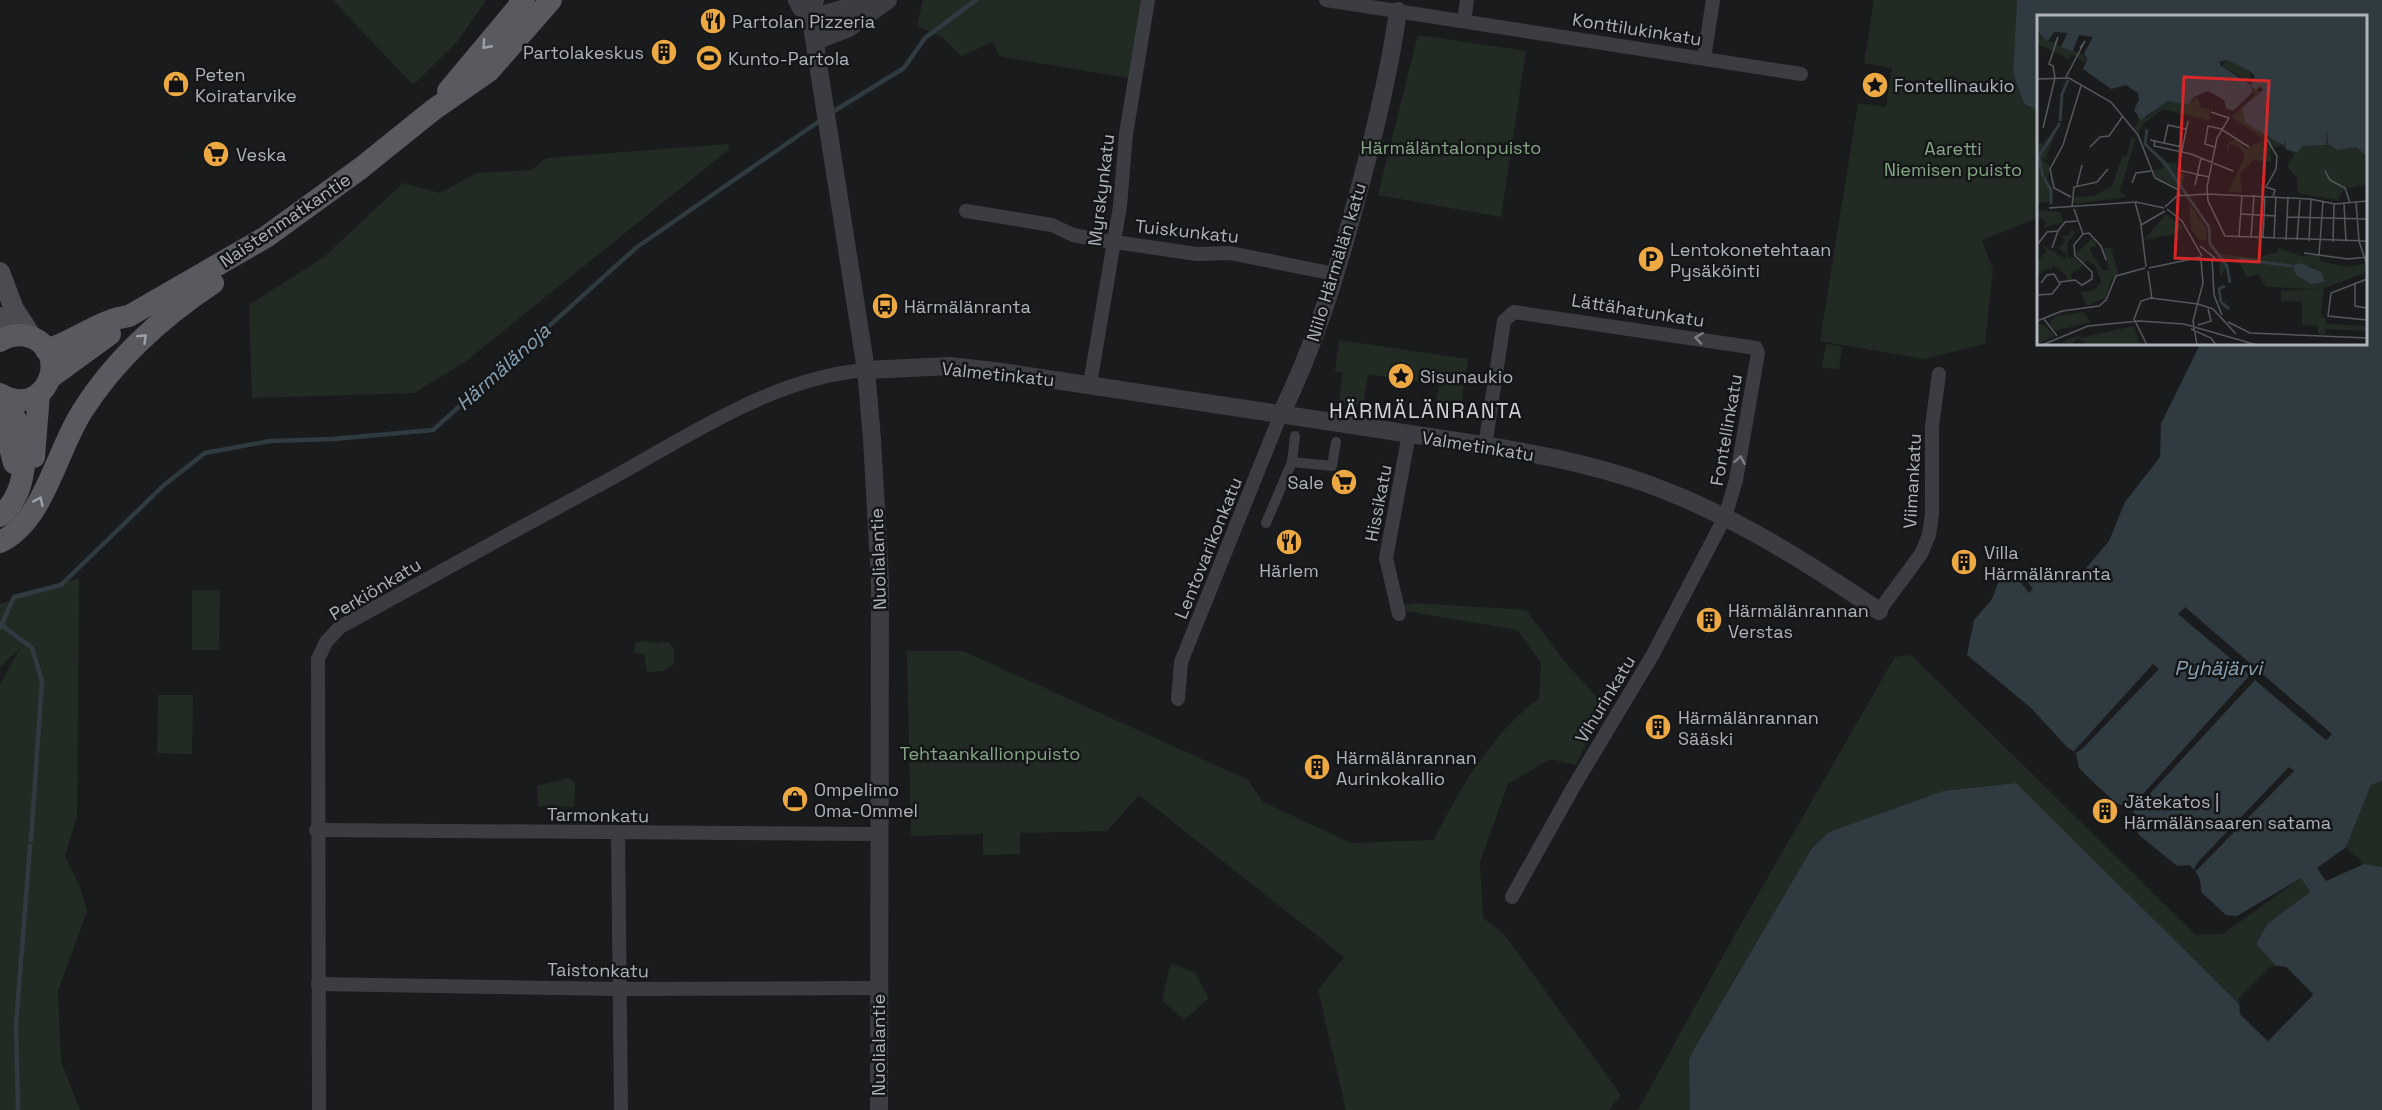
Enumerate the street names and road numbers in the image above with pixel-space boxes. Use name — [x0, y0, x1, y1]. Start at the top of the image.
street label: Konttilukinkatu — [1571, 7, 1703, 51]
street label: Myrskynkatu — [1083, 133, 1119, 247]
street label: Naistenmatkantie — [215, 168, 355, 272]
street label: Niilo Härmälän katu — [1301, 180, 1371, 344]
street label: Tuiskunkatu — [1134, 214, 1240, 248]
street label: Lättähatunkatu — [1570, 288, 1706, 332]
street label: Valmetinkatu — [940, 357, 1056, 391]
street label: Fontellinkatu — [1705, 372, 1747, 488]
street label: Valmetinkatu — [1420, 426, 1536, 466]
street label: Viimankatu — [1898, 433, 1926, 529]
street label: Hissikatu — [1359, 462, 1397, 544]
street label: Lentovarikonkatu — [1169, 474, 1247, 622]
street label: Nuolialantie — [865, 508, 891, 610]
street label: Perkiönkatu — [325, 553, 425, 625]
street label: Vihurinkatu — [1570, 651, 1640, 747]
street label: Tarmonkatu — [547, 803, 649, 827]
street label: Taistonkatu — [547, 958, 649, 982]
street label: Nuolialantie — [867, 994, 890, 1096]

